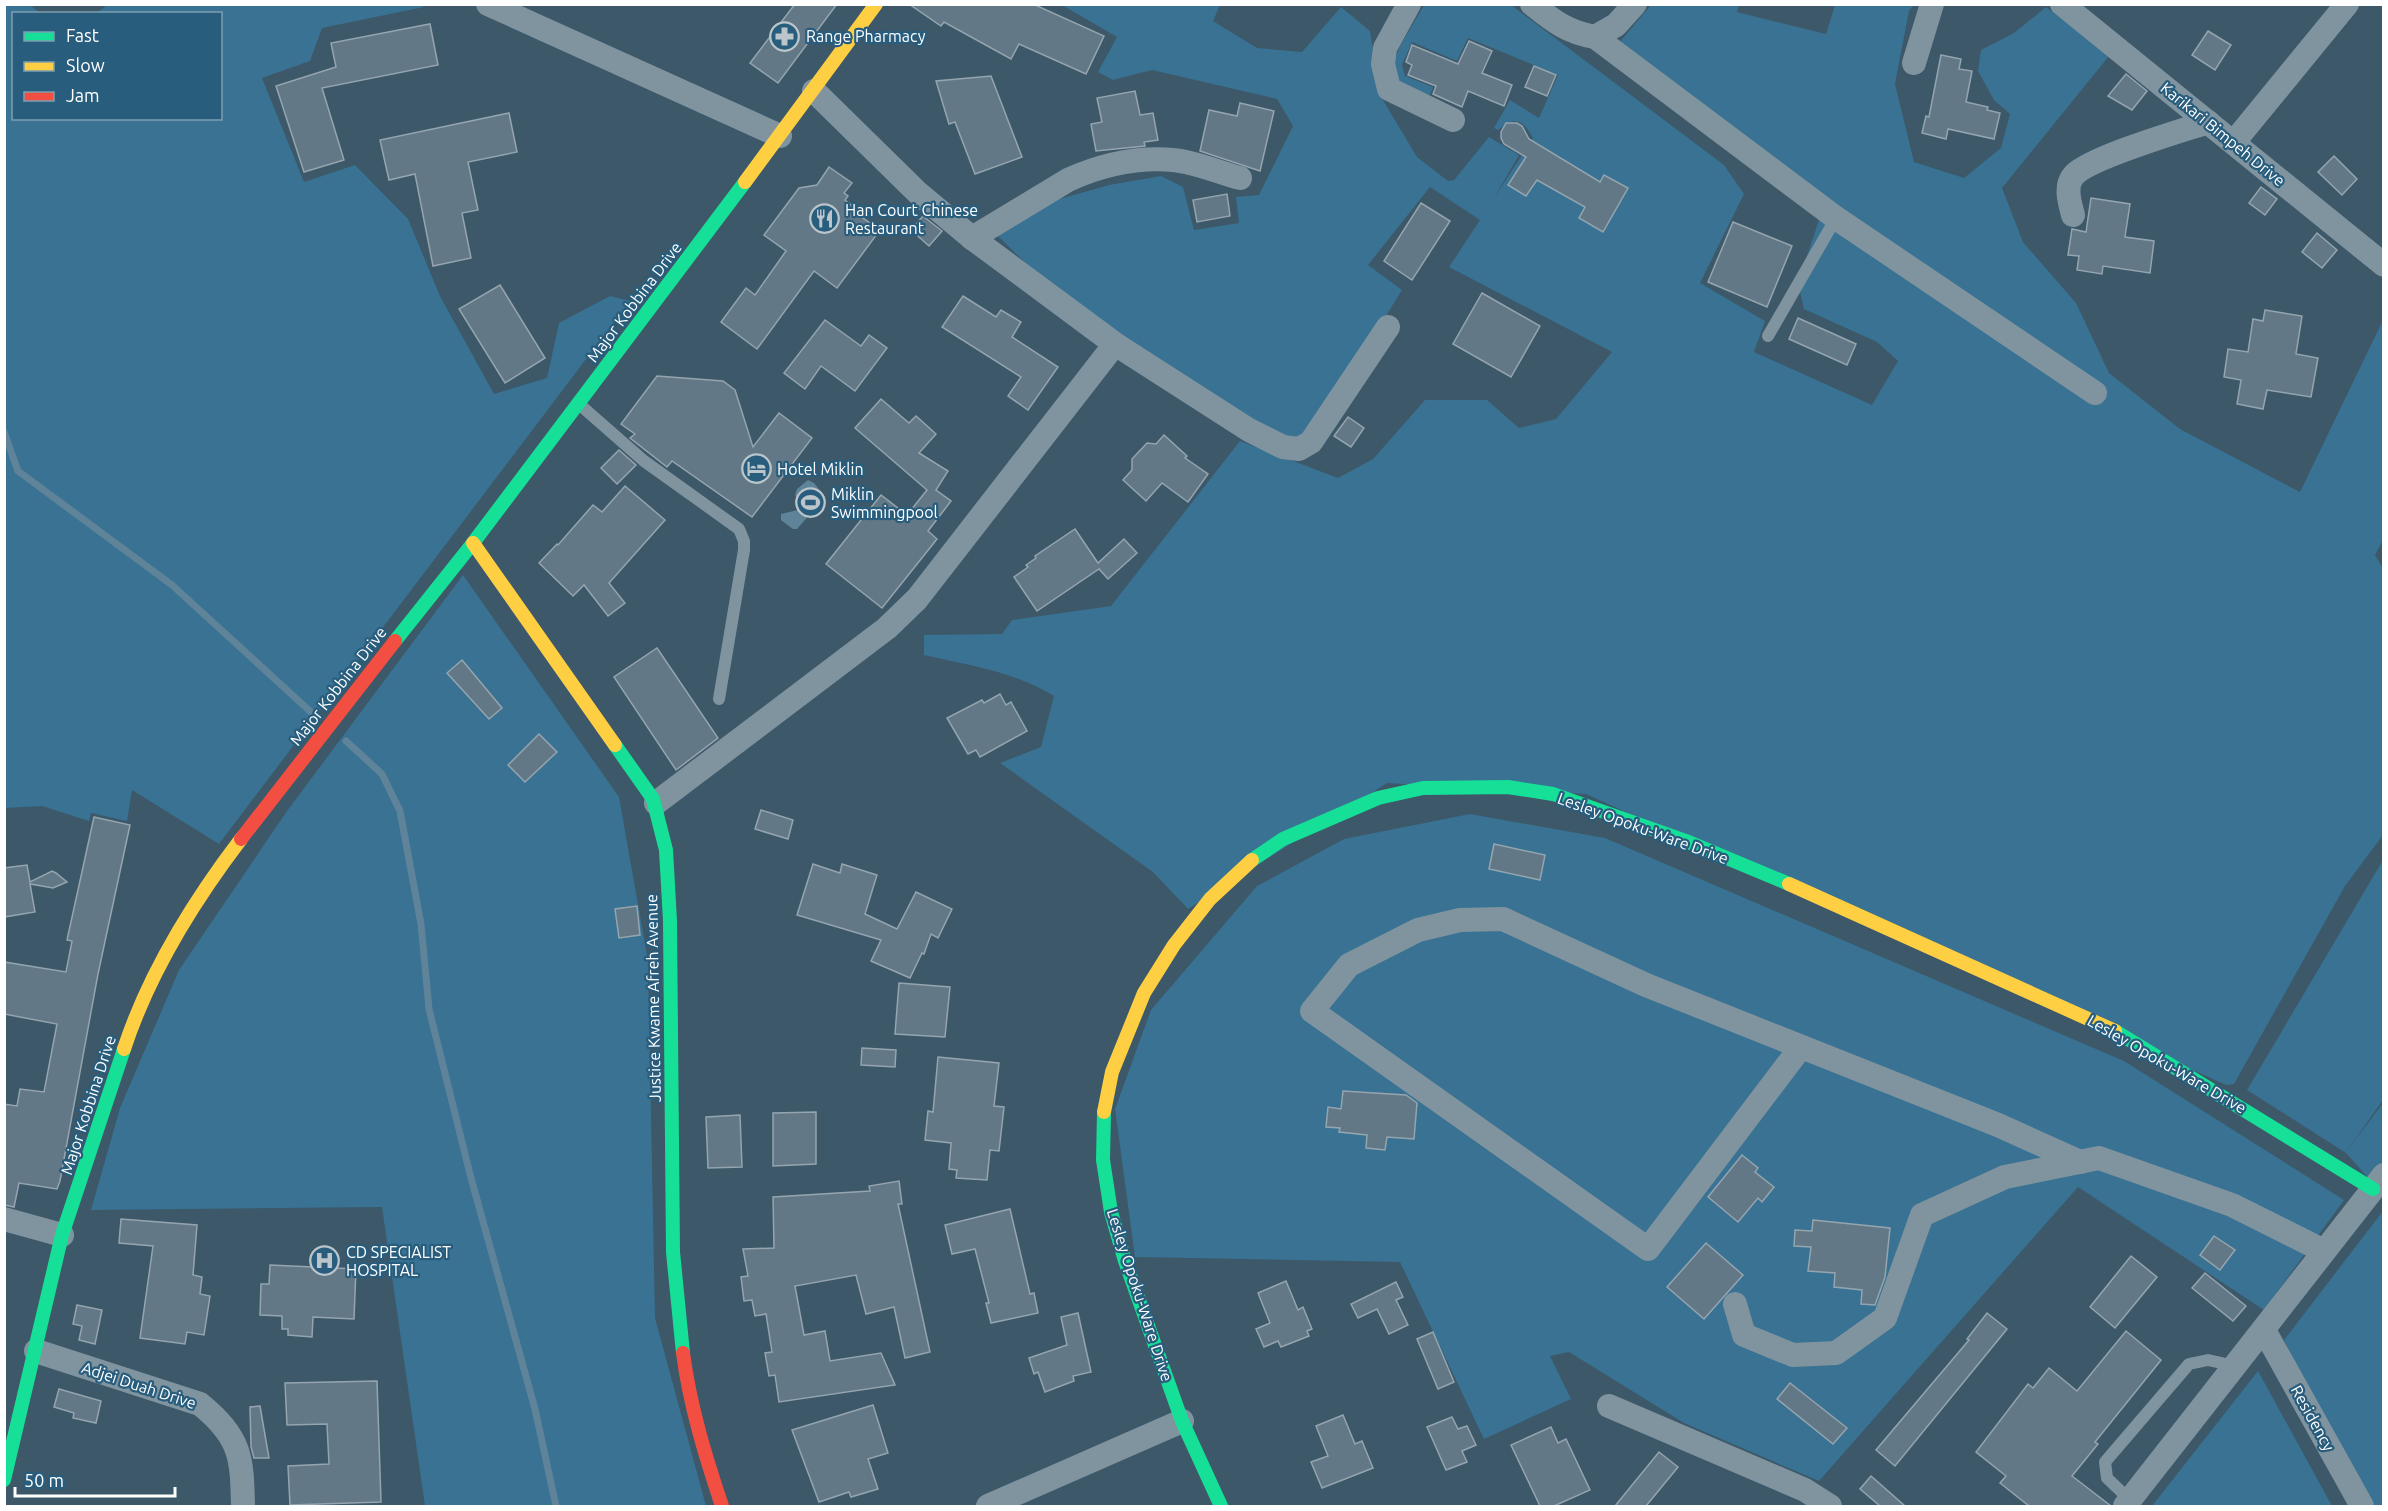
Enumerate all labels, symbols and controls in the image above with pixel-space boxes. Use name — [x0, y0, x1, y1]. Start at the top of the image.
legend — [12, 12, 222, 120]
pharmacy icon: Range Pharmacy — [769, 20, 801, 52]
text: Fast — [66, 25, 99, 45]
place label: Range Pharmacy — [806, 27, 926, 45]
text: Slow — [66, 55, 105, 75]
street label: Karikari Bimpeh Drive — [2157, 78, 2289, 190]
text: Jam — [66, 85, 100, 105]
place label: Han Court Chinese Restaurant — [845, 201, 978, 237]
restaurant icon: Han Court Chinese Restaurant — [808, 203, 840, 235]
street label: Major Kobbina Drive — [583, 238, 685, 366]
hotel icon: Hotel Miklin — [740, 453, 772, 485]
place label: Hotel Miklin — [777, 460, 864, 478]
place label: Miklin Swimmingpool — [831, 485, 938, 521]
sports icon: Miklin Swimmingpool — [794, 487, 826, 519]
street label: Major Kobbina Drive — [286, 623, 390, 749]
street label: Lesley Opoku-Ware Drive — [1555, 789, 1731, 867]
street label: Justice Kwame Afreh Avenue — [642, 894, 664, 1102]
street label: Lesley Opoku-Ware Drive — [2084, 1011, 2250, 1117]
street label: Major Kobbina Drive — [57, 1033, 119, 1177]
street label: Lesley Opoku-Ware Drive — [1104, 1206, 1176, 1384]
place label: CD SPECIALIST HOSPITAL — [346, 1243, 451, 1279]
hospital icon: CD SPECIALIST HOSPITAL — [309, 1245, 341, 1277]
street label: Adjei Duah Drive — [79, 1358, 199, 1412]
street label: Residency — [2288, 1382, 2339, 1454]
scale bar — [15, 1460, 176, 1498]
text: 50 m — [24, 1470, 64, 1490]

